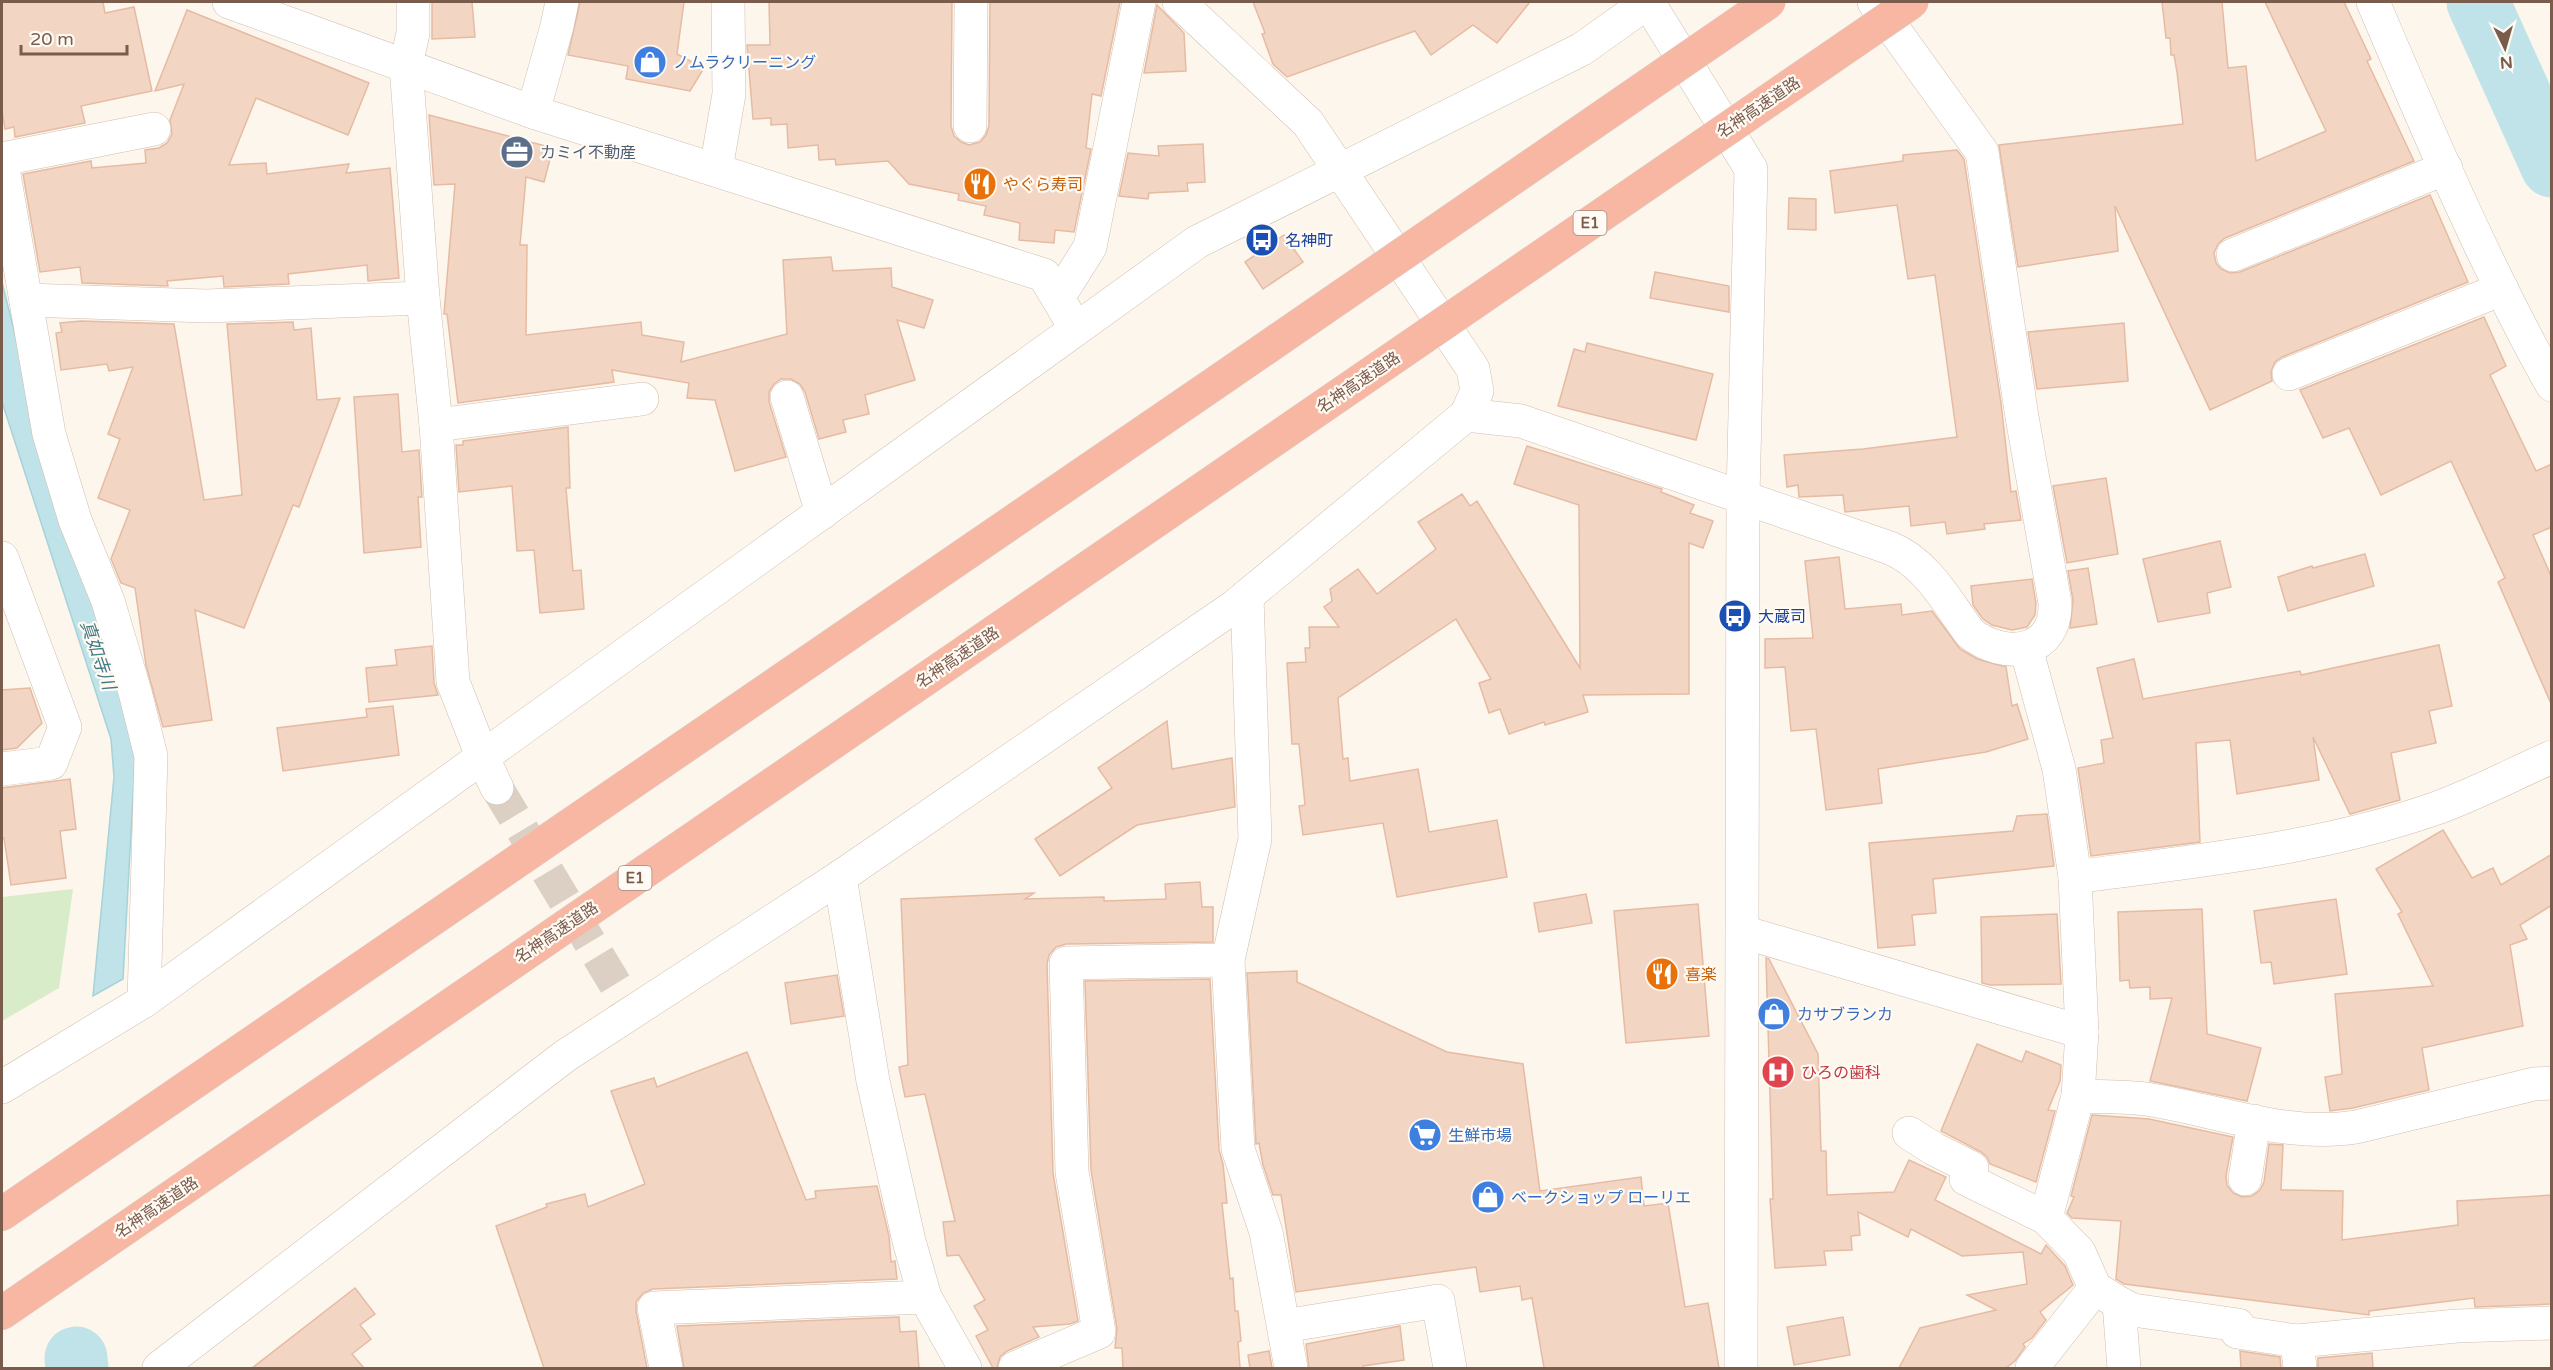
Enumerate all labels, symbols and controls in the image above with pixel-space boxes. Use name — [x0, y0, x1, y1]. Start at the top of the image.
scale bar — [21, 18, 128, 56]
north arrow — [2475, 18, 2535, 78]
text: 20 m — [30, 28, 74, 50]
shop icon: ノムラクリーニング — [632, 44, 668, 80]
text: N — [2499, 51, 2513, 72]
place label: ノムラクリーニング — [673, 53, 816, 73]
street label: 名神高速道路 — [1713, 73, 1804, 143]
office icon: カミイ不動産 — [499, 134, 535, 170]
place label: カミイ不動産 — [540, 143, 636, 163]
restaurant icon: やぐら寿司 — [962, 166, 998, 202]
place label: やぐら寿司 — [1003, 175, 1083, 195]
road number: E1 — [1574, 211, 1606, 235]
bus stop icon: 名神町 — [1244, 222, 1280, 258]
place label: 名神町 — [1285, 231, 1333, 251]
street label: 名神高速道路 — [1313, 348, 1404, 418]
bus stop icon: 大蔵司 — [1717, 598, 1753, 634]
place label: 大蔵司 — [1758, 607, 1806, 627]
water label: 真如寺川 — [76, 617, 121, 695]
street label: 名神高速道路 — [912, 623, 1003, 693]
road number: E1 — [618, 866, 652, 890]
street label: 名神高速道路 — [511, 898, 602, 968]
restaurant icon: 喜楽 — [1644, 956, 1680, 992]
place label: 喜楽 — [1685, 965, 1717, 985]
shop icon: カサブランカ — [1756, 996, 1792, 1032]
place label: カサブランカ — [1797, 1005, 1893, 1025]
hospital icon: ひろの歯科 — [1760, 1054, 1796, 1090]
place label: ひろの歯科 — [1801, 1063, 1881, 1083]
supermarket icon: 生鮮市場 — [1407, 1117, 1443, 1153]
place label: 生鮮市場 — [1448, 1126, 1512, 1146]
street label: 名神高速道路 — [111, 1173, 202, 1243]
shop icon: ベークショップ ローリエ — [1470, 1179, 1506, 1215]
place label: ベークショップ ローリエ — [1511, 1188, 1691, 1208]

